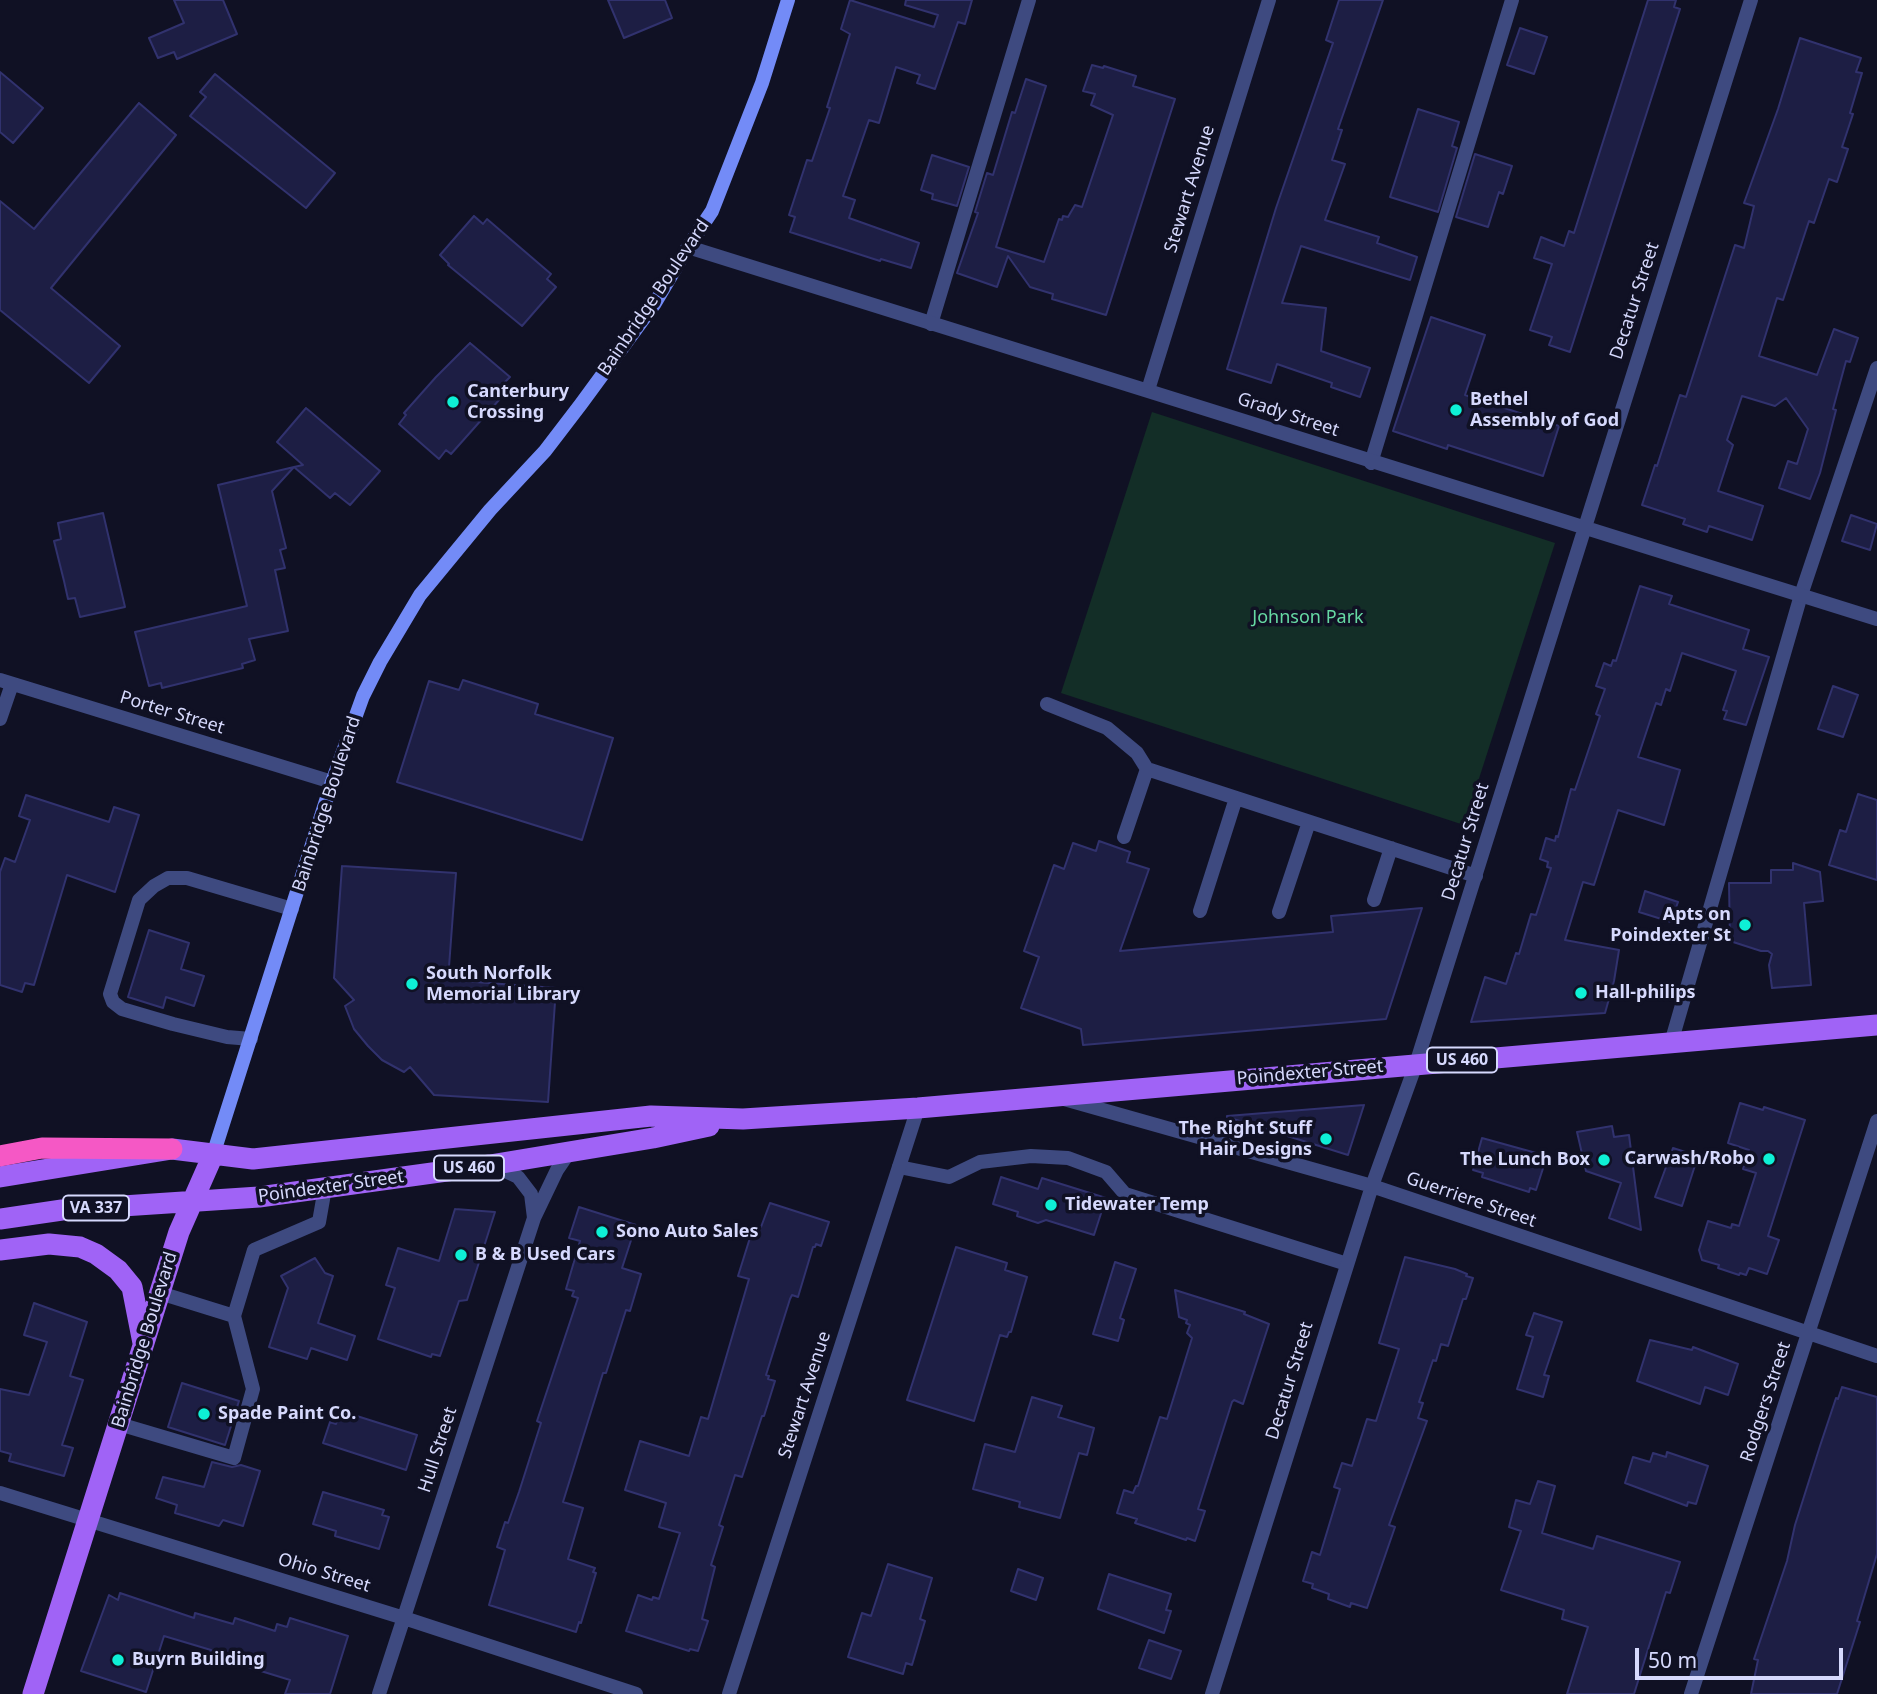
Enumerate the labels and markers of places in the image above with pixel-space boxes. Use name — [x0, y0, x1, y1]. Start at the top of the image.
place label: Canterbury Crossing — [467, 381, 569, 424]
place label: Bethel Assembly of God — [1470, 389, 1619, 432]
marker: Canterbury Crossing — [445, 394, 461, 410]
marker: Bethel Assembly of God — [1448, 402, 1464, 418]
place label: Apts on Poindexter St — [1610, 904, 1731, 946]
marker: Apts on Poindexter St — [1737, 917, 1753, 933]
place label: South Norfolk Memorial Library — [426, 963, 580, 1006]
marker: South Norfolk Memorial Library — [404, 976, 420, 992]
place label: Hall-philips — [1595, 982, 1696, 1004]
marker: Hall-philips — [1573, 985, 1589, 1001]
place label: The Right Stuff Hair Designs — [1178, 1118, 1312, 1160]
marker: The Right Stuff Hair Designs — [1318, 1131, 1334, 1147]
place label: Carwash/Robo — [1625, 1148, 1755, 1170]
place label: The Lunch Box — [1460, 1149, 1590, 1171]
marker: Carwash/Robo — [1761, 1151, 1777, 1167]
marker: The Lunch Box — [1596, 1152, 1612, 1168]
place label: Tidewater Temp — [1065, 1194, 1209, 1216]
marker: Tidewater Temp — [1043, 1197, 1059, 1213]
place label: Sono Auto Sales — [616, 1221, 759, 1243]
marker: Sono Auto Sales — [594, 1224, 610, 1240]
place label: B & B Used Cars — [475, 1244, 615, 1266]
marker: B & B Used Cars — [453, 1247, 469, 1263]
place label: Spade Paint Co. — [218, 1403, 356, 1425]
marker: Spade Paint Co. — [196, 1406, 212, 1422]
place label: Buyrn Building — [132, 1649, 265, 1671]
marker: Buyrn Building — [110, 1652, 126, 1668]

